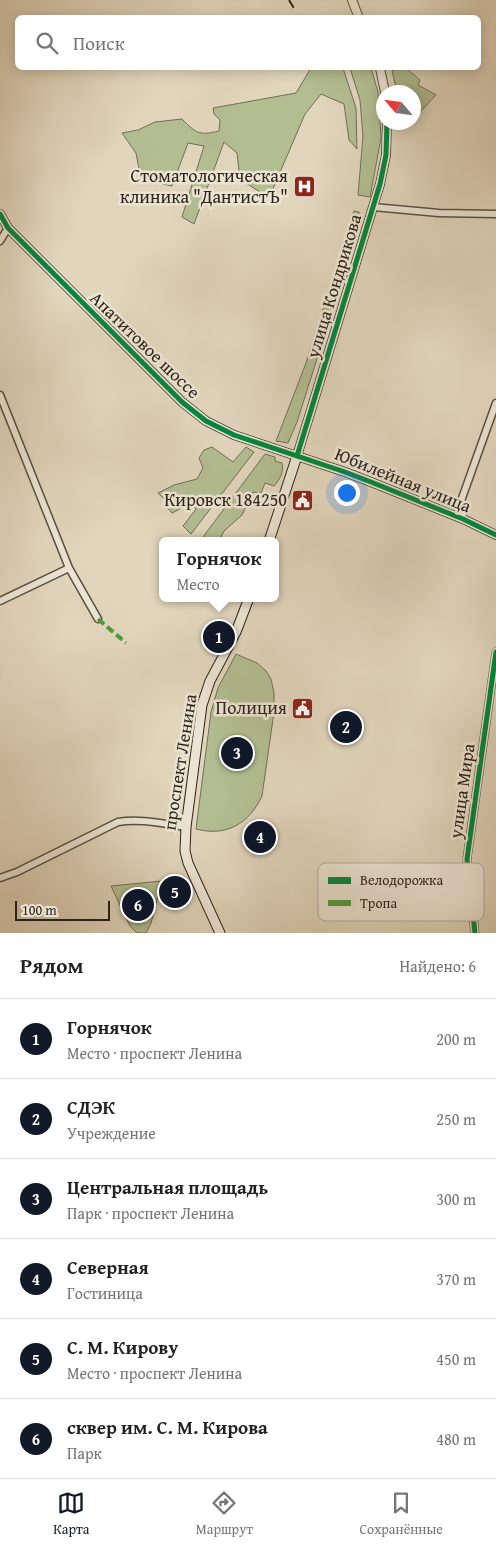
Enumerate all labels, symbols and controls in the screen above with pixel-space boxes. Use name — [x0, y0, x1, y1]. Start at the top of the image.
search box — [15, 15, 481, 70]
icon: search — [33, 29, 61, 57]
text: Поиск — [73, 29, 125, 57]
north arrow — [376, 85, 421, 130]
place label: Стоматологическая клиника "ДантистЪ" — [120, 162, 288, 210]
hospital icon: Стоматологическая клиника "ДантистЪ" — [292, 174, 316, 198]
street label: улица Кондрикова — [298, 210, 368, 362]
street label: Апатитовое шоссе — [84, 285, 207, 405]
street label: Юбилейная улица — [331, 440, 476, 519]
your location — [334, 480, 360, 506]
place label: Кировск 184250 — [164, 486, 287, 513]
public building icon: Кировск 184250 — [291, 488, 315, 512]
popup — [159, 537, 279, 602]
text: Горнячок — [177, 544, 261, 572]
text: Место — [177, 572, 220, 596]
pin: 1 — [203, 618, 235, 656]
street label: проспект Ленина — [155, 691, 204, 832]
place label: Полиция — [216, 694, 287, 721]
public building icon: Полиция — [291, 696, 315, 720]
pin: 2 — [330, 708, 362, 746]
pin: 3 — [221, 734, 253, 772]
street label: улица Мира — [441, 741, 482, 841]
pin: 4 — [244, 818, 276, 856]
legend — [318, 863, 484, 921]
text: Велодорожка — [360, 870, 443, 890]
pin: 5 — [159, 873, 191, 911]
pin: 6 — [122, 886, 154, 924]
text: Тропа — [360, 893, 397, 913]
scale bar — [15, 898, 110, 921]
text: 100 m — [22, 900, 57, 920]
text: Рядом — [20, 950, 83, 981]
text: Найдено: 6 — [399, 954, 476, 978]
text: Горнячок — [67, 1013, 152, 1041]
text: 1 — [32, 1027, 40, 1051]
text: 200 m — [436, 1027, 476, 1051]
text: Место · проспект Ленина — [67, 1041, 242, 1065]
text: СДЭК — [67, 1093, 115, 1121]
text: 2 — [32, 1107, 40, 1131]
text: 250 m — [436, 1107, 476, 1131]
text: Учреждение — [67, 1121, 156, 1145]
text: Центральная площадь — [67, 1173, 268, 1201]
text: 3 — [32, 1187, 40, 1211]
text: 300 m — [436, 1187, 476, 1211]
text: Парк · проспект Ленина — [67, 1201, 234, 1225]
text: Северная — [67, 1253, 149, 1281]
text: 4 — [32, 1267, 40, 1291]
text: 370 m — [436, 1267, 476, 1291]
text: Гостиница — [67, 1281, 143, 1305]
text: С. М. Кирову — [67, 1333, 178, 1361]
text: 5 — [32, 1347, 40, 1371]
text: 450 m — [436, 1347, 476, 1371]
text: Место · проспект Ленина — [67, 1361, 242, 1385]
text: сквер им. С. М. Кирова — [67, 1413, 268, 1441]
text: 6 — [32, 1427, 40, 1451]
text: 480 m — [436, 1427, 476, 1451]
text: Парк — [67, 1441, 102, 1465]
tab: Карта — [53, 1489, 89, 1539]
tab: Маршрут — [196, 1489, 253, 1539]
tab: Сохранённые — [359, 1489, 443, 1539]

